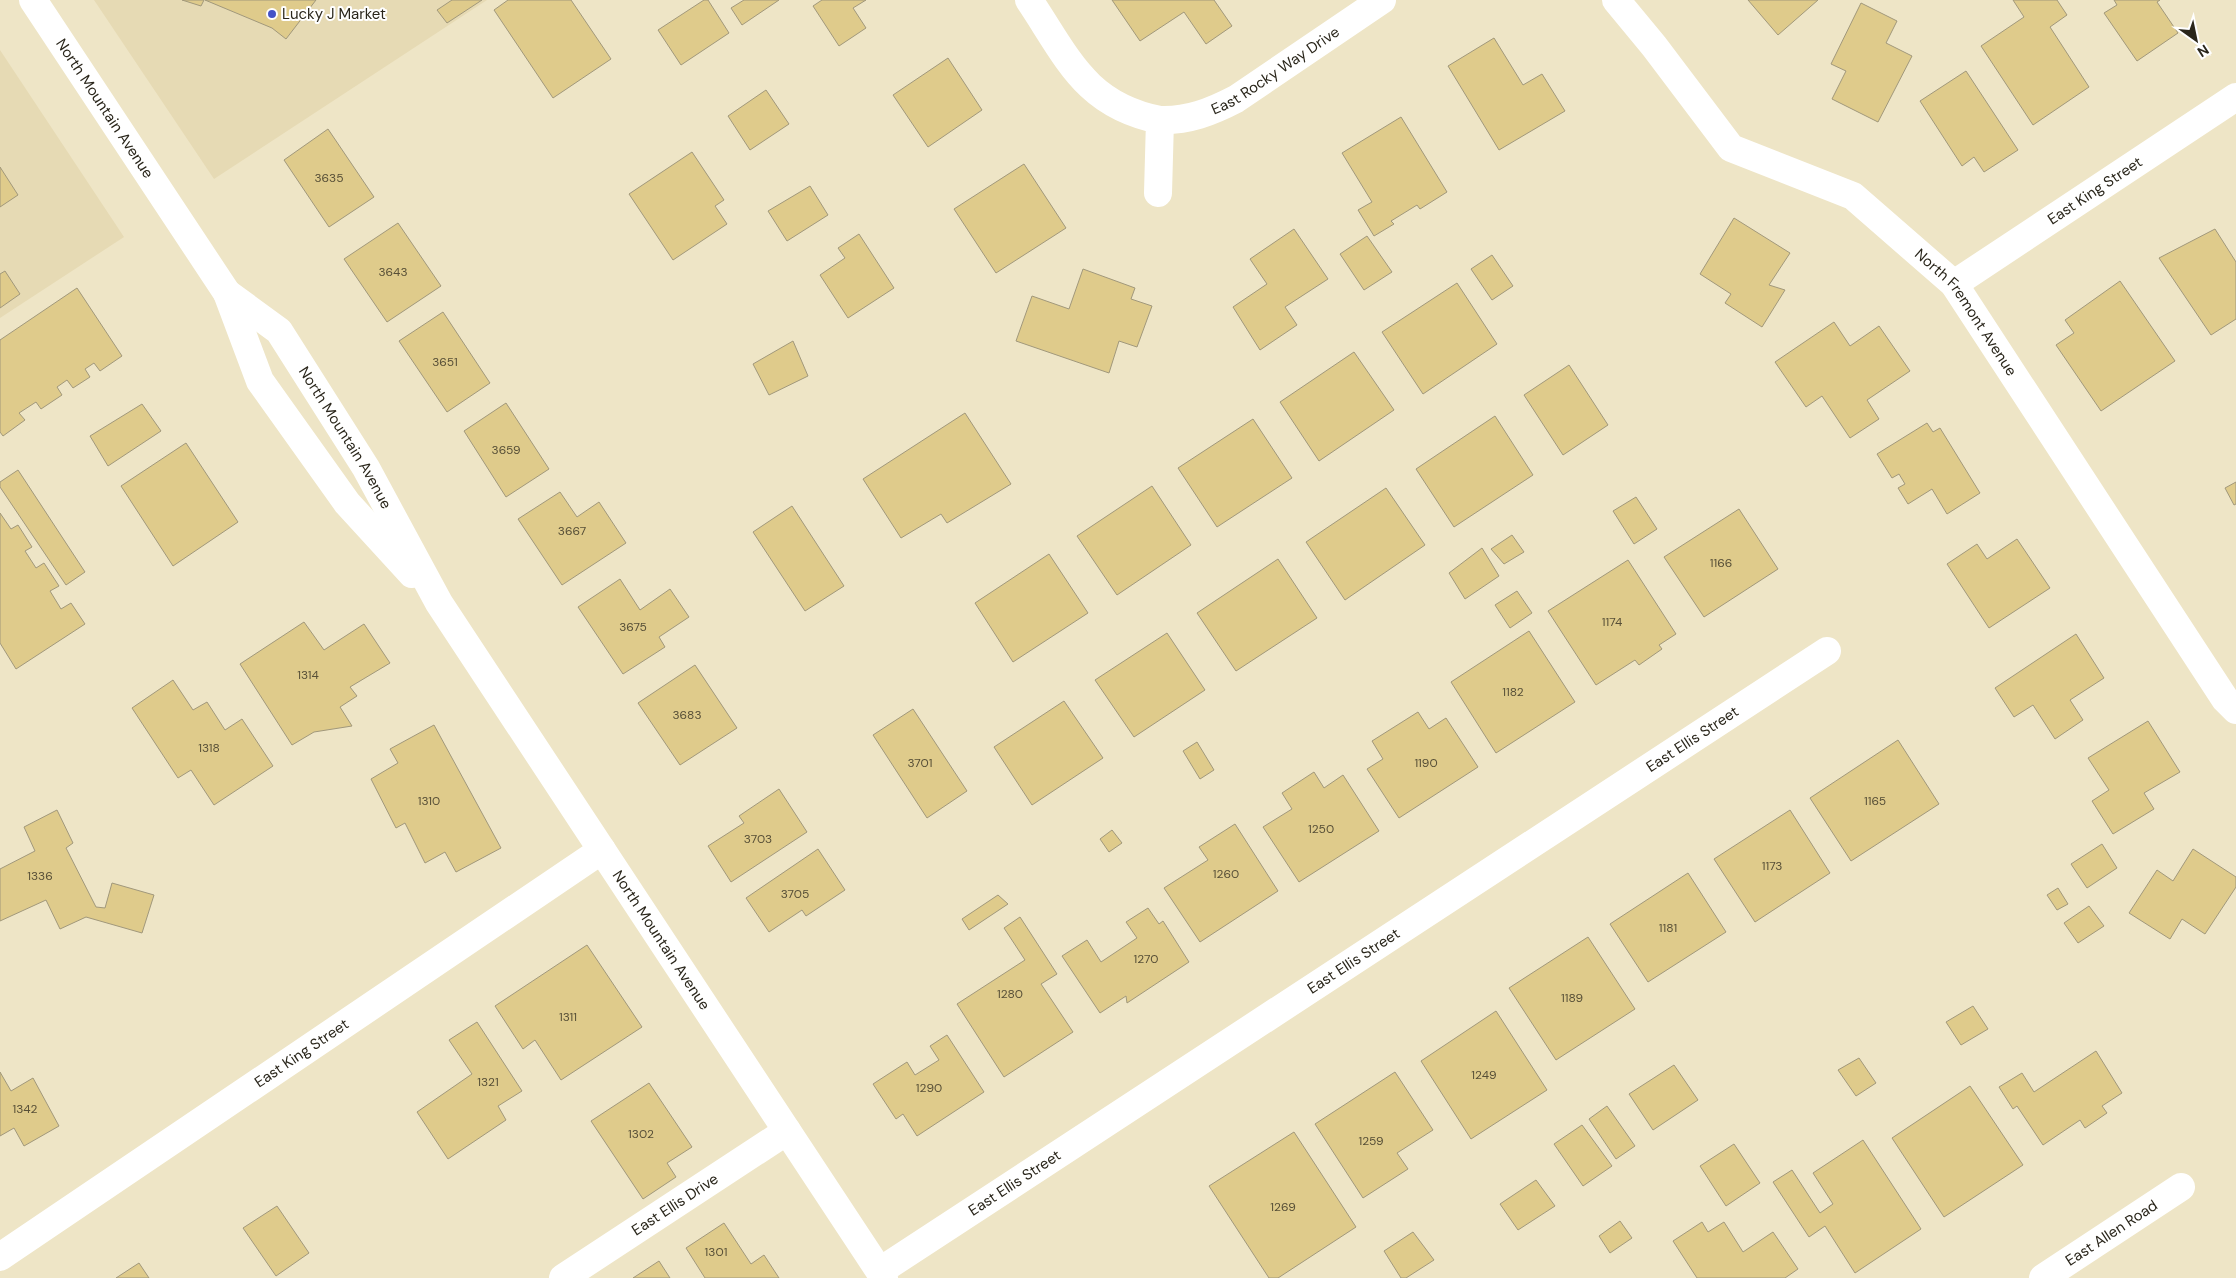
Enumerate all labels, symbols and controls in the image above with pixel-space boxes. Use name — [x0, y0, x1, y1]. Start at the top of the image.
place label: Lucky J Market — [282, 4, 386, 24]
marker: Lucky J Market — [266, 8, 278, 20]
north arrow — [2171, 15, 2221, 65]
street label: East Rocky Way Drive — [1208, 22, 1343, 119]
street label: North Mountain Avenue — [51, 35, 158, 182]
text: N — [2194, 41, 2212, 61]
street label: East King Street — [2044, 152, 2146, 229]
house number: 3635 — [314, 170, 344, 186]
street label: North Fremont Avenue — [1910, 244, 2021, 380]
house number: 3643 — [378, 264, 408, 280]
house number: 3651 — [432, 354, 458, 370]
street label: North Mountain Avenue — [294, 363, 396, 512]
house number: 3659 — [492, 442, 520, 458]
house number: 3667 — [558, 523, 586, 539]
house number: 1166 — [1710, 555, 1732, 571]
house number: 1174 — [1602, 614, 1622, 630]
house number: 3675 — [619, 619, 647, 635]
house number: 1314 — [297, 667, 319, 683]
house number: 1182 — [1502, 684, 1524, 700]
street label: East Ellis Street — [1642, 702, 1743, 777]
house number: 3683 — [672, 707, 702, 723]
house number: 1318 — [198, 740, 220, 756]
house number: 3701 — [907, 755, 933, 771]
house number: 1190 — [1414, 755, 1438, 771]
house number: 1310 — [418, 793, 440, 809]
house number: 1165 — [1864, 793, 1886, 809]
house number: 1250 — [1308, 821, 1334, 837]
house number: 3703 — [744, 831, 772, 847]
house number: 1173 — [1762, 858, 1782, 874]
street label: North Mountain Avenue — [608, 866, 715, 1014]
house number: 1260 — [1213, 866, 1239, 882]
house number: 1336 — [27, 868, 53, 884]
house number: 3705 — [781, 886, 809, 902]
house number: 1181 — [1659, 920, 1677, 936]
street label: East Ellis Street — [1303, 923, 1404, 999]
house number: 1270 — [1134, 951, 1158, 967]
house number: 1280 — [997, 986, 1023, 1002]
house number: 1189 — [1561, 990, 1583, 1006]
house number: 1311 — [559, 1009, 577, 1025]
street label: East King Street — [251, 1014, 353, 1092]
house number: 1249 — [1471, 1067, 1497, 1083]
house number: 1321 — [477, 1074, 499, 1090]
house number: 1290 — [916, 1080, 942, 1096]
house number: 1342 — [12, 1101, 38, 1117]
house number: 1302 — [628, 1126, 654, 1142]
house number: 1259 — [1358, 1133, 1384, 1149]
street label: East Ellis Street — [965, 1145, 1065, 1220]
street label: East Ellis Drive — [628, 1169, 722, 1240]
street label: East Allen Road — [2061, 1195, 2161, 1271]
house number: 1269 — [1270, 1199, 1296, 1215]
house number: 1301 — [705, 1244, 727, 1260]

